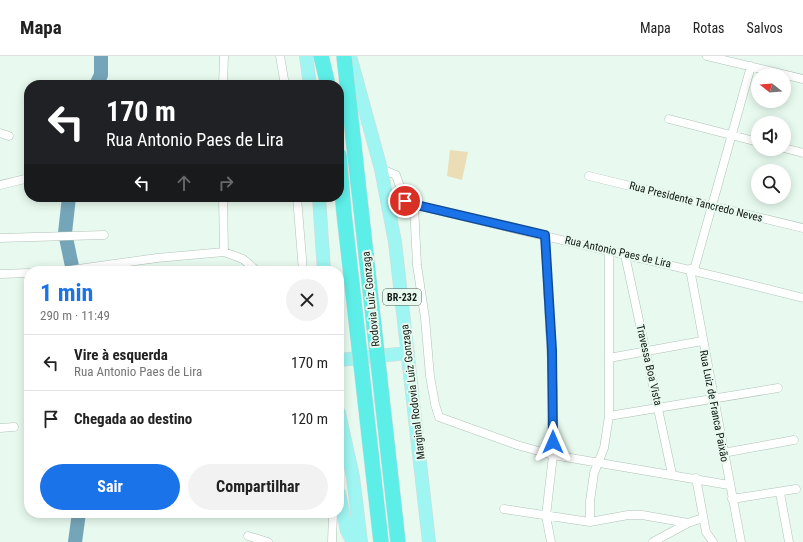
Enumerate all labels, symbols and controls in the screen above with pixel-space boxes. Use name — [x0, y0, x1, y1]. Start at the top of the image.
text: Mapa — [20, 16, 62, 39]
text: Mapa — [640, 20, 671, 36]
text: Rotas — [693, 20, 725, 36]
text: Salvos — [747, 20, 783, 36]
north arrow — [751, 68, 791, 108]
map controls — [751, 68, 791, 204]
text: 170 m — [106, 95, 176, 128]
icon: left — [40, 96, 92, 148]
button: sound — [751, 116, 791, 156]
text: Rua Antonio Paes de Lira — [106, 129, 284, 150]
button: search — [751, 164, 791, 204]
icon: left — [131, 172, 153, 194]
icon: ahead — [173, 172, 195, 194]
icon: right — [215, 172, 237, 194]
street label: Rua Presidente Tancredo Neves — [628, 179, 764, 225]
pin — [388, 184, 422, 218]
icon: arrive — [394, 190, 416, 212]
street label: Rua Antonio Paes de Lira — [564, 233, 672, 271]
street label: Rodovia Luiz Gonzaga — [360, 251, 382, 347]
text: 1 min — [40, 279, 93, 307]
button: close — [286, 279, 328, 321]
road number: BR-232 — [383, 289, 421, 305]
text: 290 m · 11:49 — [40, 308, 110, 323]
street label: Travessa Boa Vista — [633, 323, 665, 407]
street label: Marginal Rodovia Luiz Gonzaga — [398, 324, 428, 460]
text: Vire à esquerda — [74, 346, 168, 364]
street label: Rua Luiz de Franca Paixão — [697, 349, 731, 463]
icon: left — [40, 352, 62, 374]
text: 170 m — [291, 354, 328, 372]
text: Rua Antonio Paes de Lira — [74, 364, 202, 379]
icon: arrive — [40, 408, 62, 430]
text: Chegada ao destino — [74, 410, 192, 428]
text: 120 m — [291, 410, 328, 428]
position arrow — [532, 421, 574, 463]
button: Sair — [40, 464, 180, 510]
button: Compartilhar — [188, 464, 328, 510]

